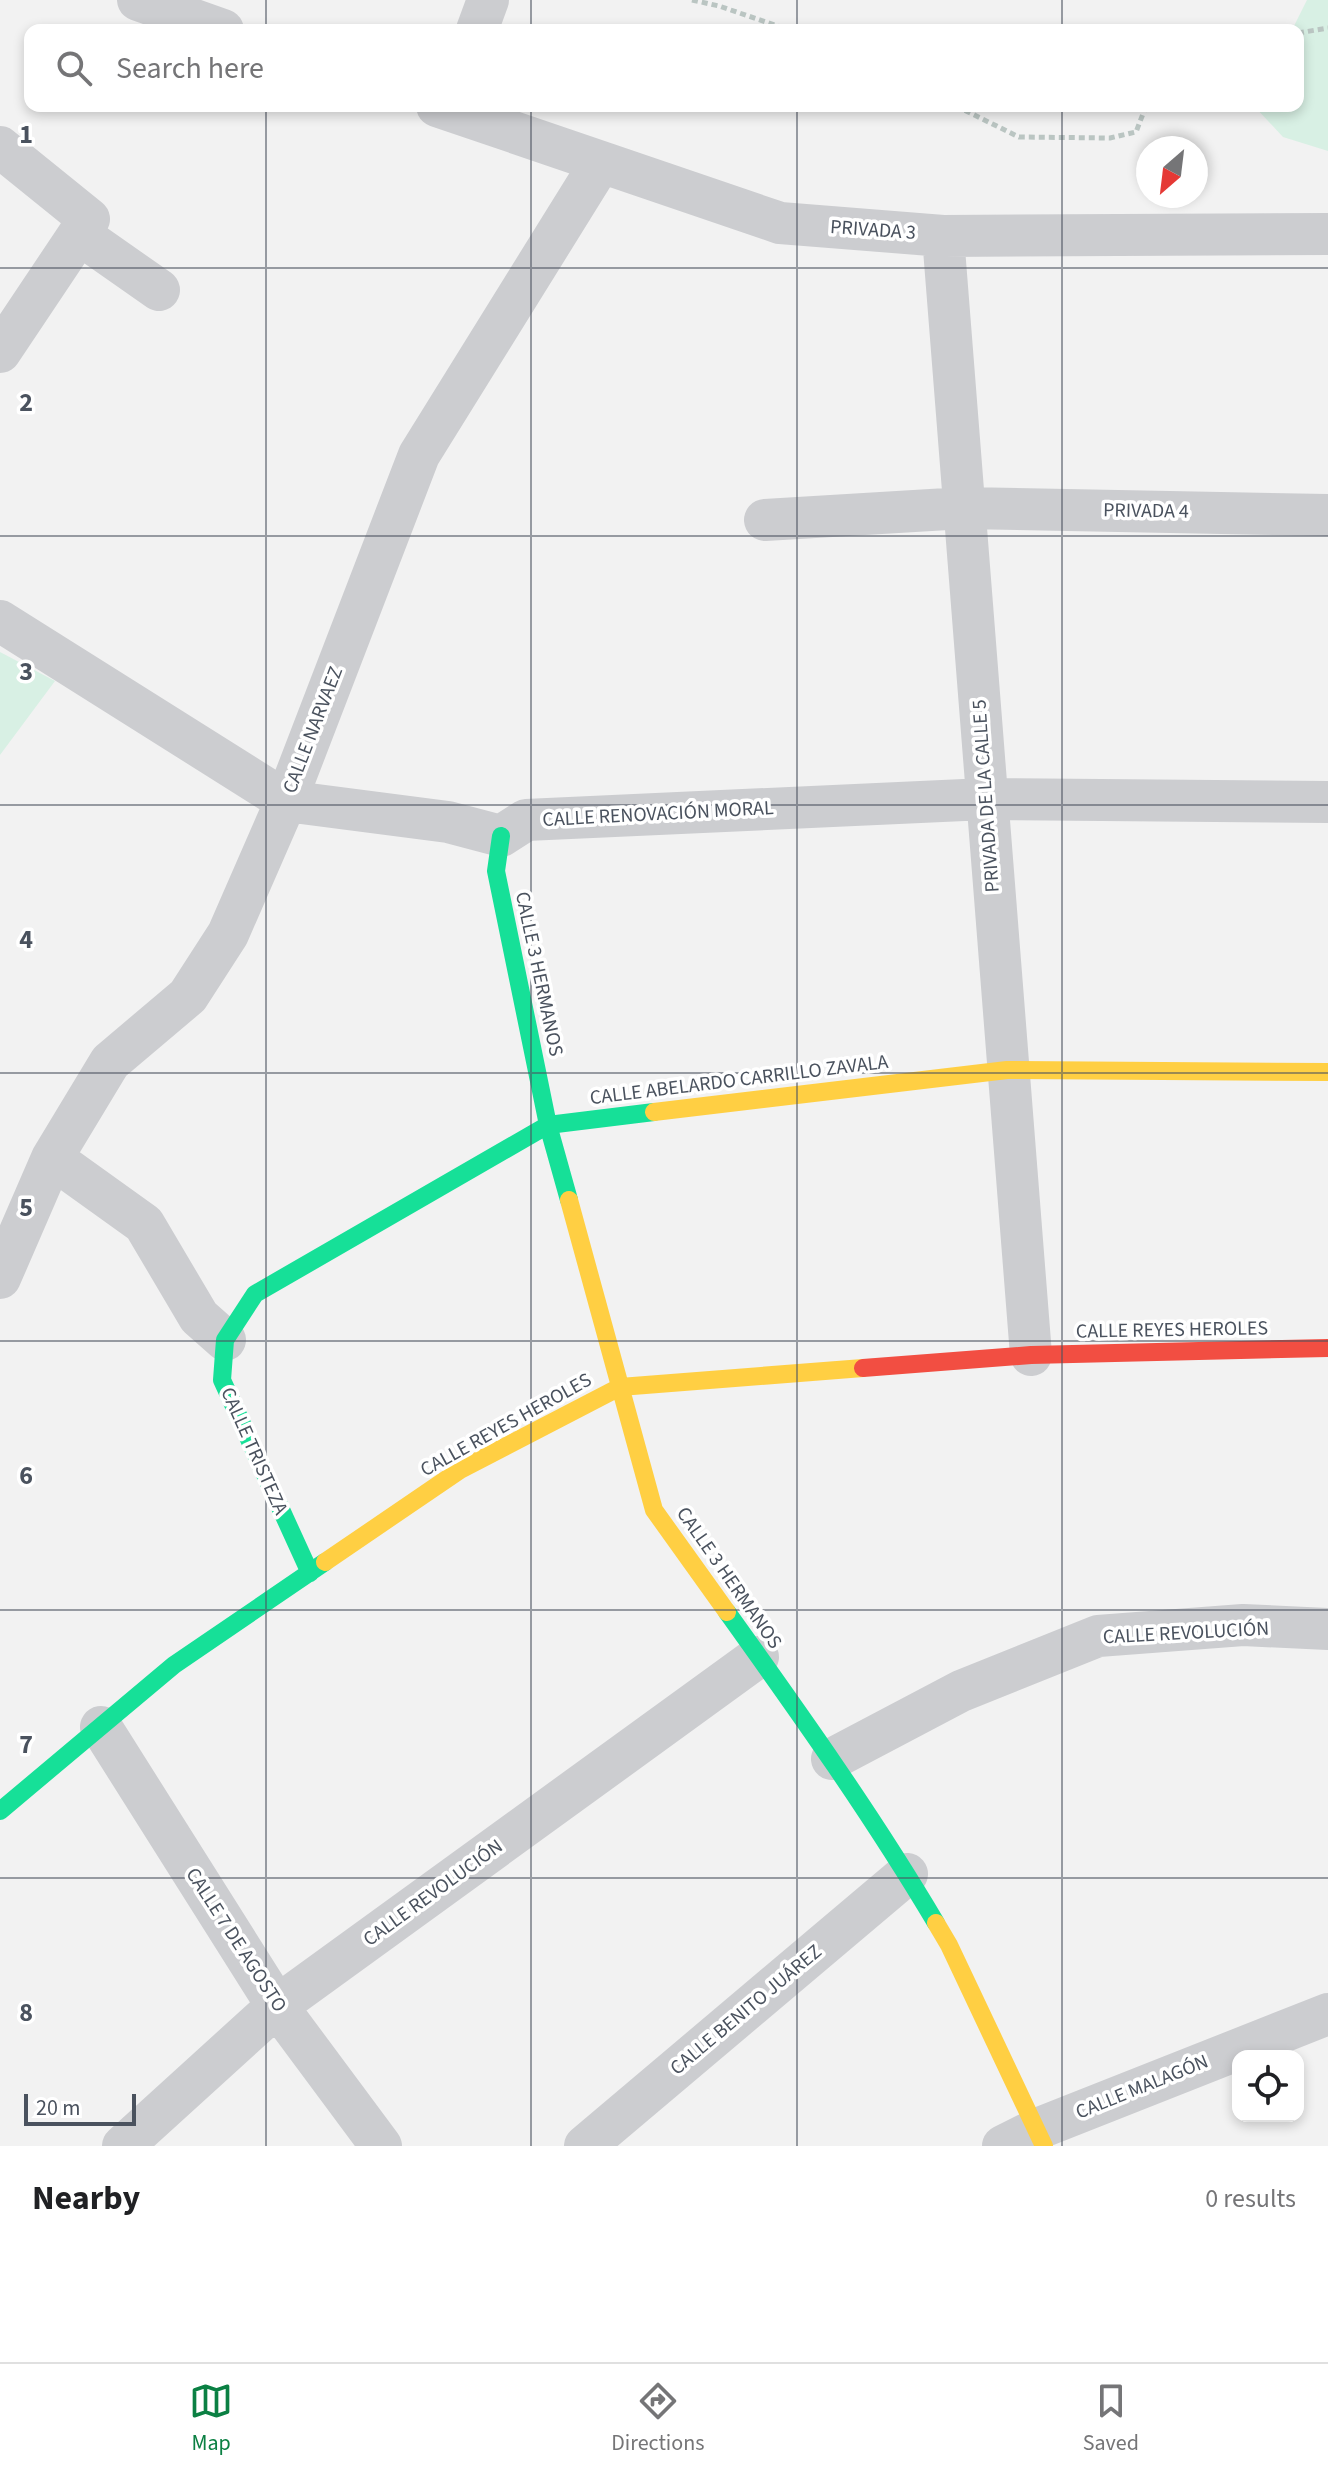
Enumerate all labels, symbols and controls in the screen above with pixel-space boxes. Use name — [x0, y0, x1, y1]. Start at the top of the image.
search box — [24, 24, 1304, 112]
icon: search — [52, 46, 96, 90]
text: Search here — [116, 47, 264, 90]
text: 1 — [19, 116, 33, 153]
north arrow — [1136, 136, 1208, 208]
street label: PRIVADA 3 — [829, 213, 917, 247]
text: 2 — [19, 384, 33, 421]
street label: PRIVADA 4 — [1103, 496, 1189, 526]
text: 3 — [19, 653, 33, 690]
street label: CALLE NARVAEZ — [276, 663, 350, 797]
street label: PRIVADA DE LA CALLE 5 — [965, 699, 1007, 893]
street label: CALLE RENOVACIÓN MORAL — [542, 794, 775, 834]
street label: CALLE 3 HERMANOS — [508, 889, 570, 1059]
text: 4 — [19, 921, 33, 958]
street label: CALLE ABELARDO CARRILLO ZAVALA — [588, 1048, 890, 1112]
text: 5 — [19, 1189, 33, 1226]
street label: CALLE REYES HEROLES — [1076, 1314, 1268, 1346]
street label: CALLE REYES HEROLES — [415, 1366, 597, 1484]
street label: CALLE TRISTEZA — [213, 1383, 295, 1519]
text: 6 — [19, 1457, 33, 1494]
street label: CALLE 3 HERMANOS — [670, 1501, 788, 1655]
street label: CALLE REVOLUCIÓN — [1102, 1615, 1270, 1651]
text: 7 — [19, 1726, 33, 1763]
street label: CALLE REVOLUCIÓN — [357, 1833, 509, 1953]
street label: CALLE 7 DE AGOSTO — [179, 1862, 293, 2018]
street label: CALLE BENITO JUÁREZ — [664, 1938, 828, 2082]
text: 8 — [19, 1994, 33, 2031]
street label: CALLE MALAGÓN — [1072, 2048, 1212, 2126]
map controls — [1232, 2050, 1304, 2122]
button: locate — [1232, 2050, 1304, 2122]
scale bar — [24, 2090, 136, 2126]
text: 20 m — [36, 2092, 81, 2124]
text: Nearby — [32, 2174, 140, 2223]
text: 0 results — [1205, 2180, 1296, 2217]
tab: Map — [189, 2379, 233, 2459]
tab: Directions — [611, 2379, 704, 2459]
tab: Saved — [1083, 2379, 1139, 2459]

